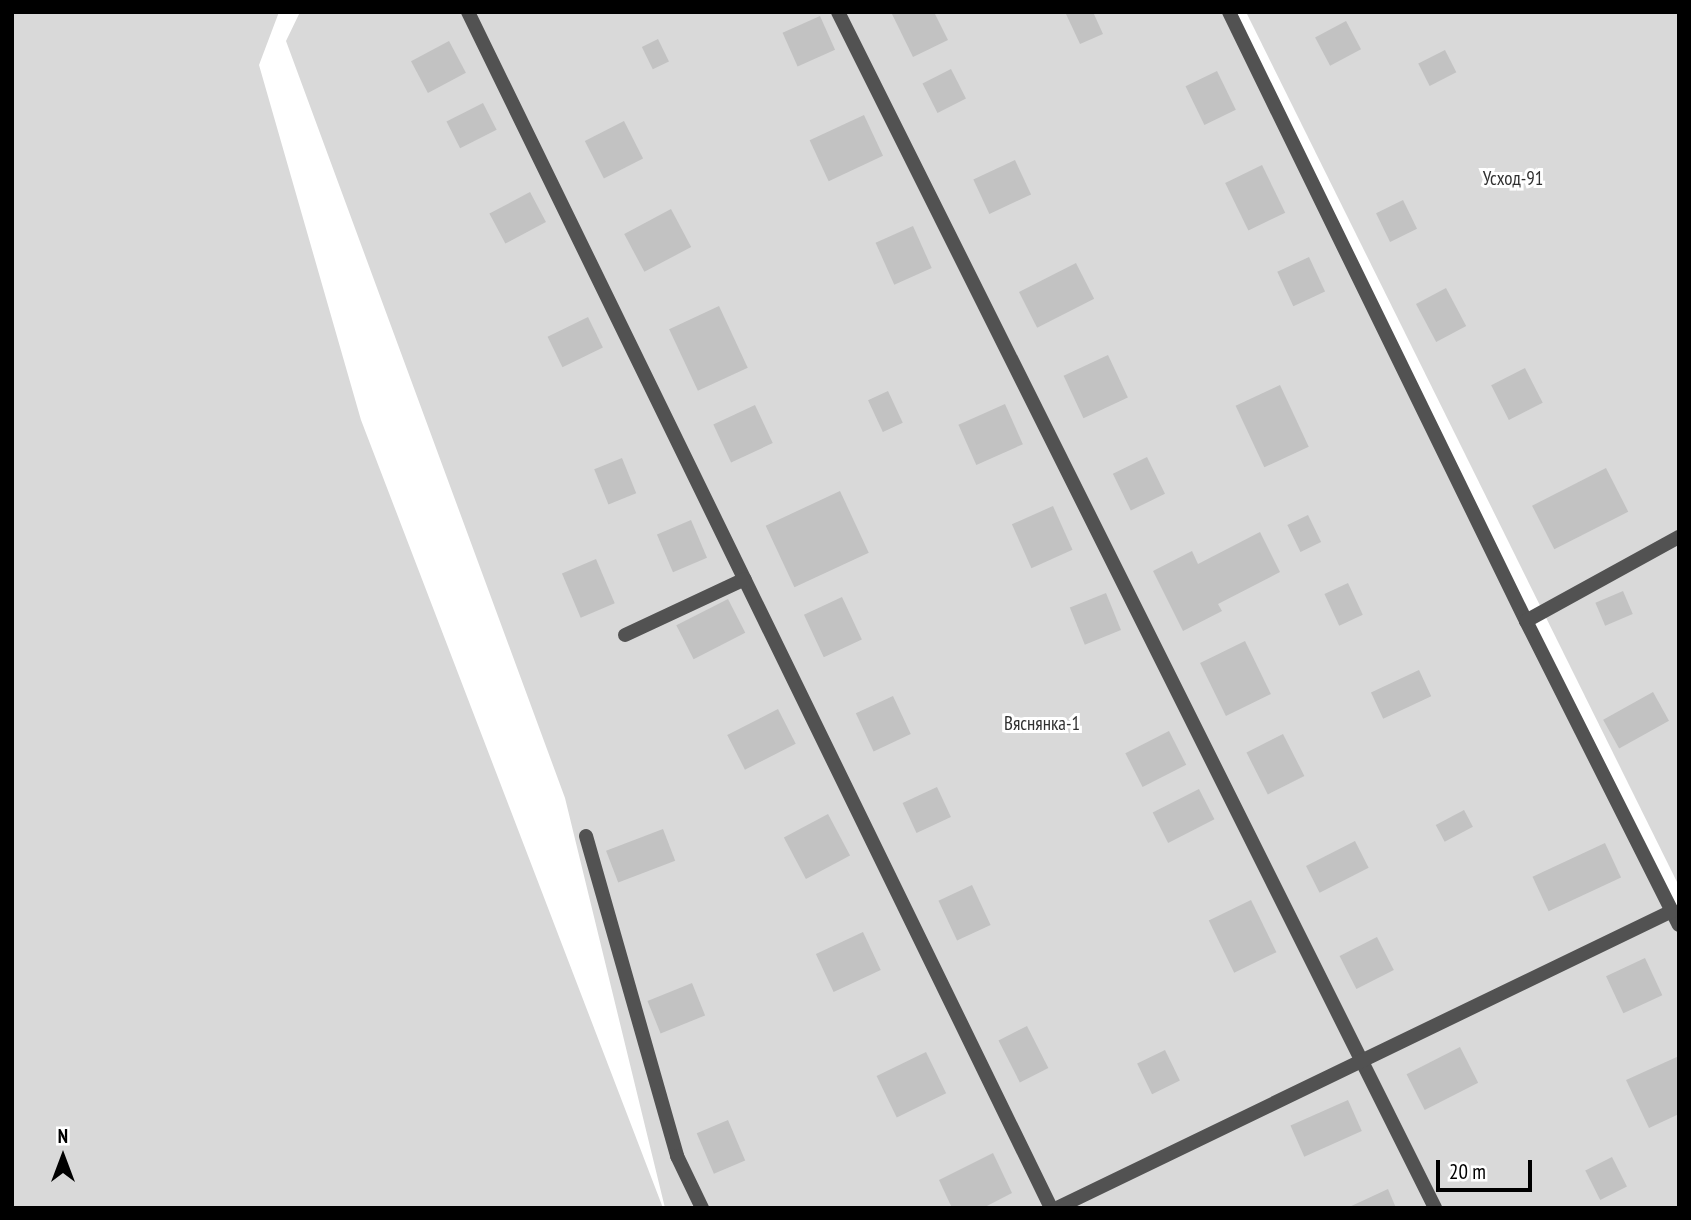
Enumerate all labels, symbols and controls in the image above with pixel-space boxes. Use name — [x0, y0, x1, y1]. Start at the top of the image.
park label: Усход-91 — [1483, 168, 1543, 190]
park label: Вяснянка-1 — [1004, 713, 1080, 735]
north arrow — [28, 1122, 98, 1192]
text: N — [58, 1124, 68, 1148]
scale bar — [1439, 1146, 1535, 1190]
text: 20 m — [1449, 1158, 1486, 1185]

